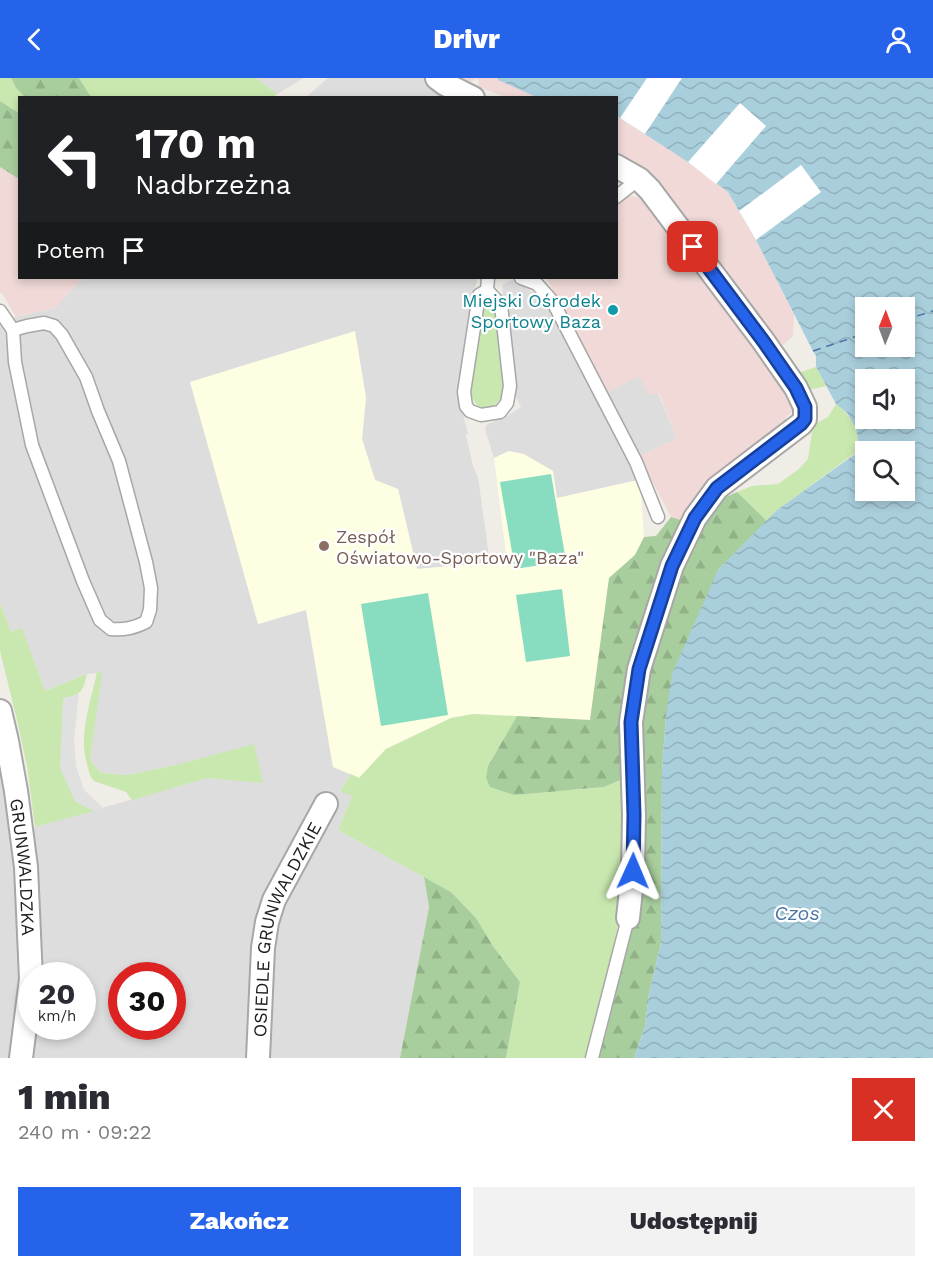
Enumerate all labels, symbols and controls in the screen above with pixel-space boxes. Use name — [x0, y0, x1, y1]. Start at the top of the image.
icon: back — [18, 23, 51, 56]
text: Drivr — [433, 23, 500, 55]
icon: person — [882, 23, 915, 56]
text: 170 m — [135, 119, 256, 168]
icon: left — [36, 120, 114, 198]
text: Nadbrzeżna — [135, 169, 291, 201]
pin — [667, 221, 718, 272]
icon: arrive — [676, 230, 709, 263]
icon: arrive — [117, 234, 150, 267]
text: Potem — [36, 238, 105, 263]
place label: Miejski Ośrodek Sportowy Baza — [462, 290, 601, 332]
north arrow — [855, 297, 915, 357]
map controls — [855, 297, 915, 501]
marker: Miejski Ośrodek Sportowy Baza — [606, 303, 620, 317]
button: sound — [855, 369, 915, 429]
button: search — [855, 441, 915, 501]
place label: Zespół Oświatowo-Sportowy "Baza" — [336, 526, 584, 568]
marker: Zespół Oświatowo-Sportowy "Baza" — [317, 539, 331, 553]
street label: GRUNWALDZKA — [7, 797, 40, 936]
street label: OSIEDLE GRUNWALDZKIE — [248, 818, 325, 1038]
position arrow — [601, 839, 665, 903]
water label: Czos — [774, 901, 820, 925]
speed limit sign: 30 — [108, 962, 186, 1040]
text: 20 — [38, 976, 76, 1011]
text: km/h — [38, 1007, 76, 1025]
text: 1 min — [18, 1076, 111, 1118]
button: close — [852, 1078, 915, 1141]
text: 240 m · 09:22 — [18, 1120, 152, 1144]
button: Zakończ — [18, 1187, 461, 1256]
button: Udostępnij — [473, 1187, 915, 1256]

